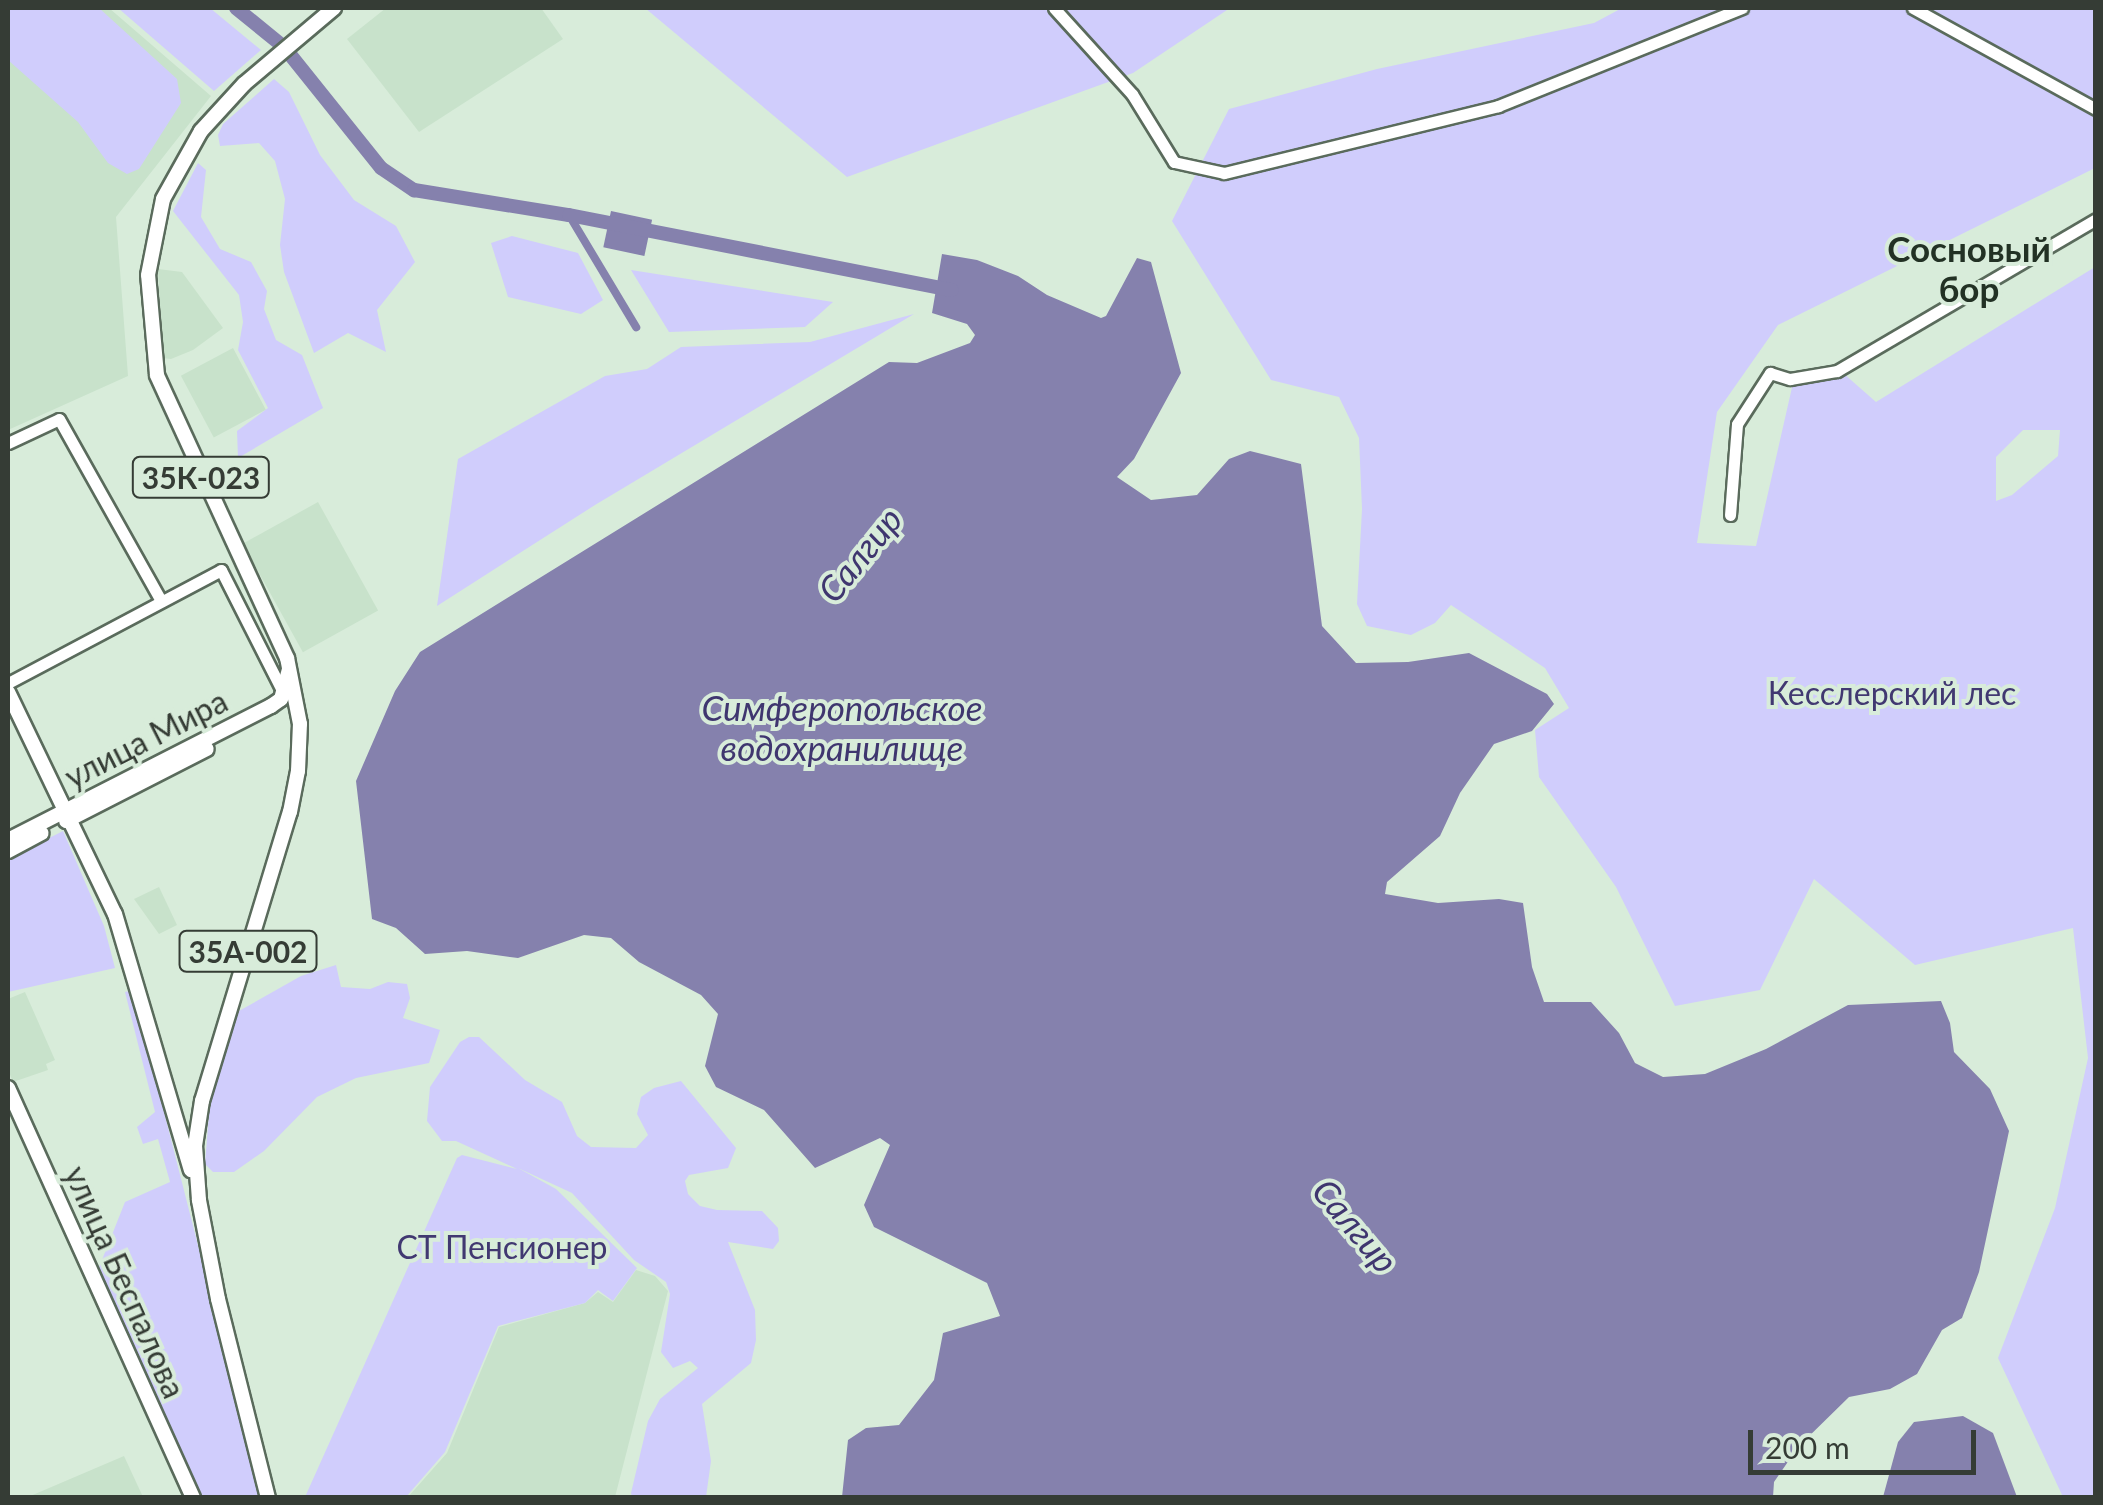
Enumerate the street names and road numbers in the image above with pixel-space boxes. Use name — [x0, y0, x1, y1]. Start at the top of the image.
road number: 35К-023 — [131, 452, 271, 502]
street label: улица Мира — [58, 682, 234, 796]
road number: 35А-002 — [178, 926, 318, 976]
street label: улица Беспалова — [57, 1160, 193, 1404]

